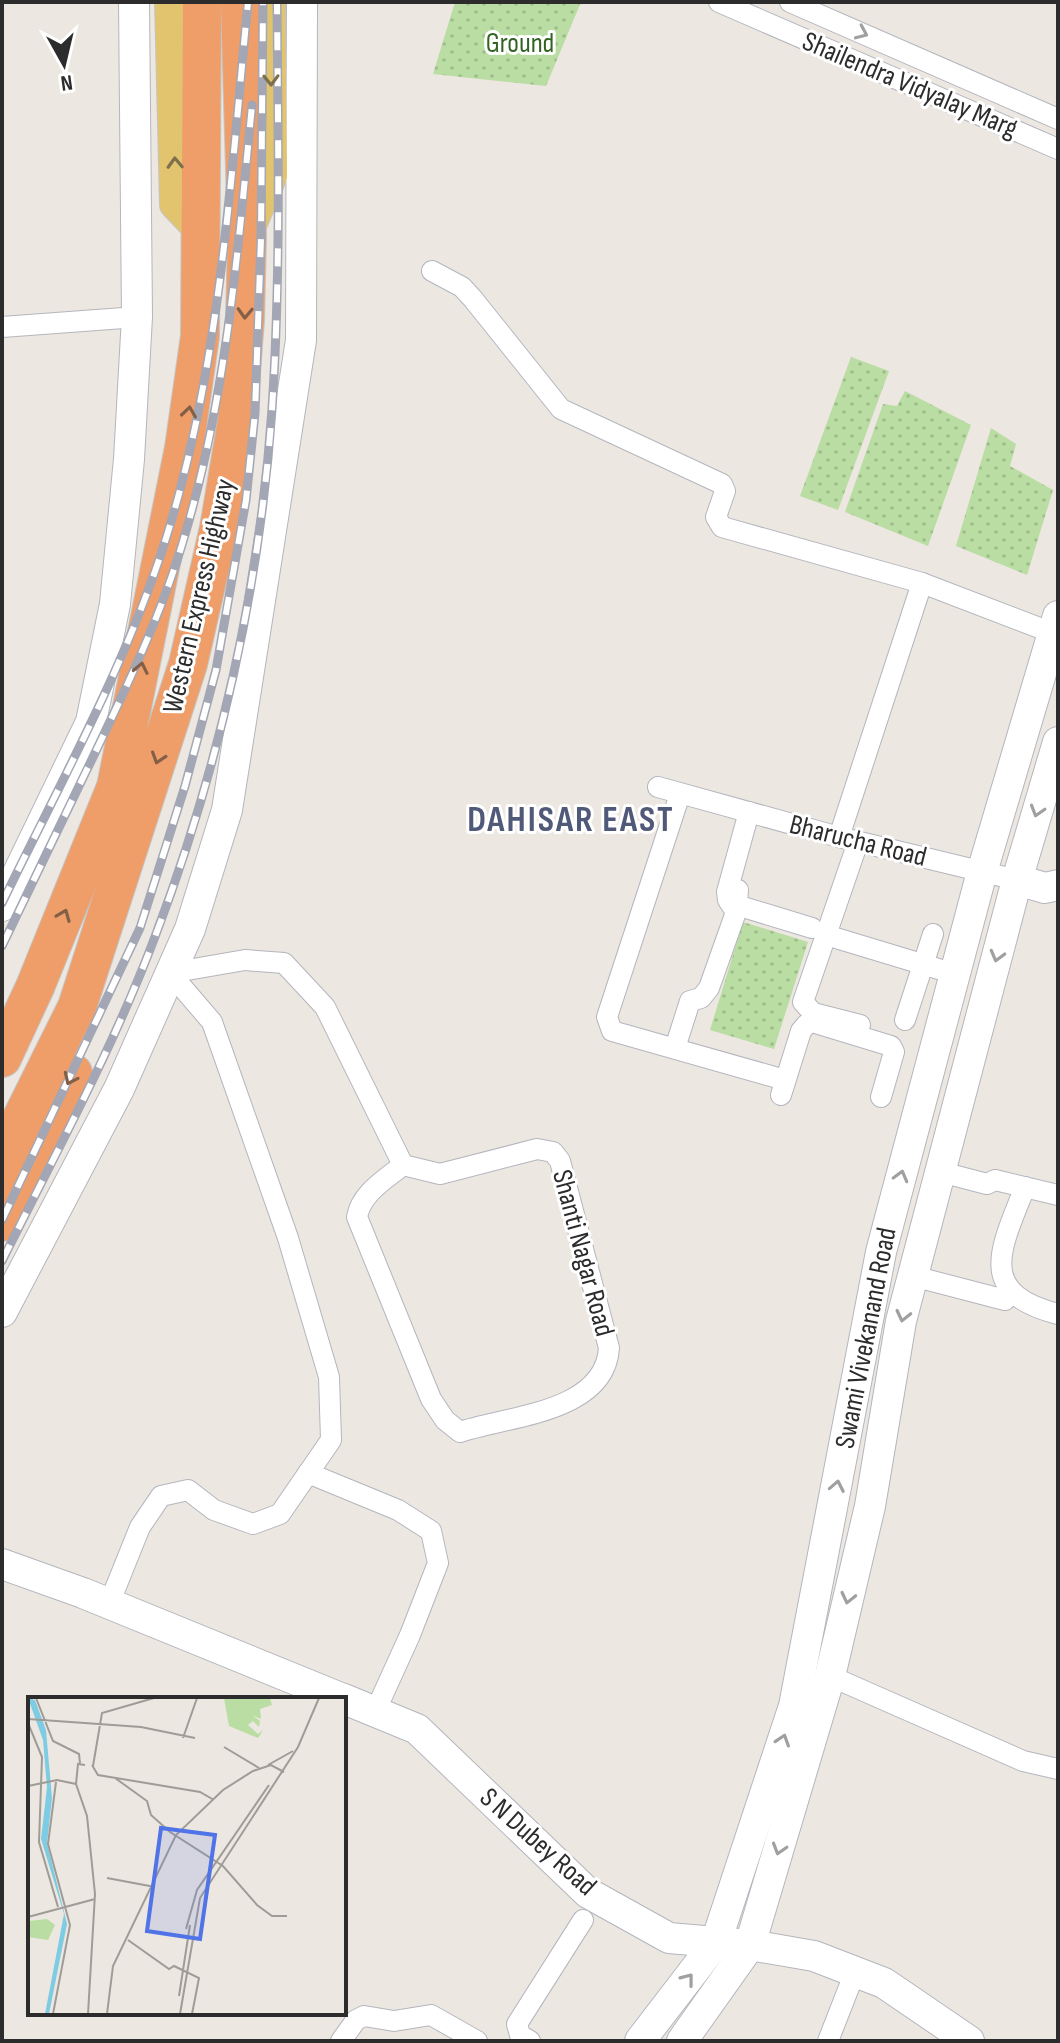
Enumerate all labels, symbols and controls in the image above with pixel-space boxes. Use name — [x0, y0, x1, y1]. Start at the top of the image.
north arrow — [24, 24, 104, 104]
one-way arrow — [854, 24, 868, 40]
street label: Shailendra Vidyalay Marg — [797, 25, 1023, 145]
park label: Ground — [486, 27, 554, 60]
text: N — [59, 68, 74, 97]
one-way arrow — [262, 74, 280, 87]
one-way arrow — [167, 156, 184, 169]
one-way arrow — [236, 307, 253, 320]
one-way arrow — [180, 405, 197, 419]
street label: Western Express Highway — [156, 476, 242, 716]
one-way arrow — [132, 661, 149, 675]
one-way arrow — [151, 751, 167, 765]
district label: DAHISAR EAST — [467, 799, 675, 842]
one-way arrow — [1030, 804, 1046, 818]
street label: Bharucha Road — [786, 808, 930, 874]
one-way arrow — [54, 909, 71, 923]
one-way arrow — [990, 948, 1007, 962]
one-way arrow — [64, 1071, 80, 1086]
street label: Shanti Nagar Road — [545, 1166, 621, 1340]
one-way arrow — [892, 1170, 909, 1184]
street label: Swami Vivekanand Road — [828, 1225, 904, 1451]
one-way arrow — [895, 1308, 912, 1322]
one-way arrow — [827, 1479, 844, 1492]
one-way arrow — [841, 1591, 858, 1605]
inset map — [28, 1697, 346, 2015]
one-way arrow — [774, 1733, 790, 1747]
street label: S N Dubey Road — [473, 1781, 603, 1903]
one-way arrow — [772, 1841, 788, 1855]
one-way arrow — [678, 1973, 692, 1988]

